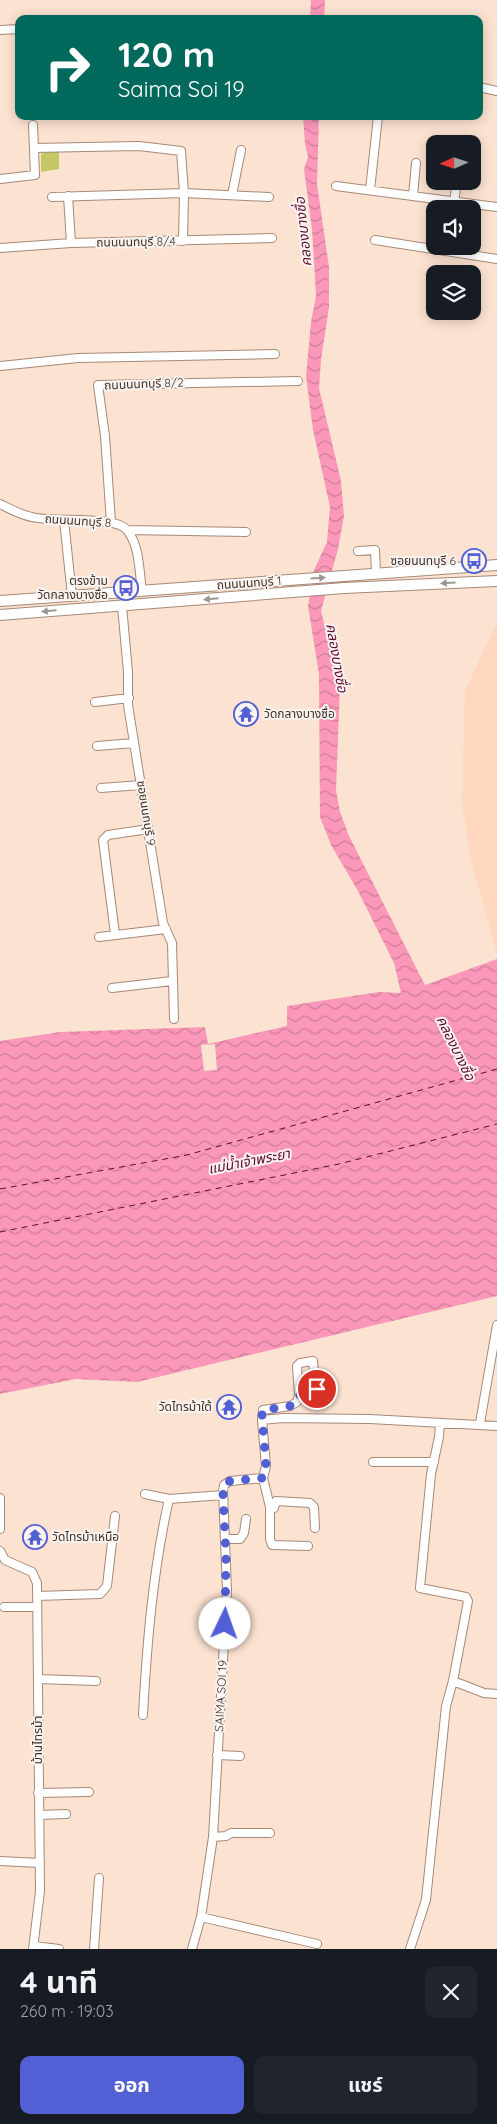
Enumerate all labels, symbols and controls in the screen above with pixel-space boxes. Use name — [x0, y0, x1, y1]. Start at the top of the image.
text: 120 m — [118, 32, 215, 76]
icon: right — [35, 35, 100, 100]
text: Saima Soi 19 — [118, 75, 245, 103]
north arrow — [426, 135, 481, 190]
map controls — [426, 135, 481, 320]
water label: คลองบางซื่อ — [289, 195, 316, 268]
button: sound — [426, 200, 481, 255]
street label: ถนนนนทบุรี 8/4 — [96, 233, 176, 250]
button: layers — [426, 265, 481, 320]
street label: ถนนนนทบุรี 8/2 — [104, 375, 184, 392]
street label: ถนนนนทบุรี 8 — [44, 511, 112, 530]
bus stop icon: ซอยนนทบุรี 6 — [461, 548, 487, 574]
place label: ซอยนนทบุรี 6 — [390, 553, 457, 568]
place label: ตรงข้าม วัดกลางบางซื่อ — [37, 573, 108, 602]
street label: ถนนนนทบุรี 1 — [216, 573, 282, 592]
one-way arrow — [311, 574, 327, 582]
bus stop icon: ตรงข้าม วัดกลางบางซื่อ — [113, 575, 139, 601]
one-way arrow — [440, 580, 456, 588]
one-way arrow — [203, 595, 219, 603]
one-way arrow — [41, 608, 57, 616]
water label: คลองบางซื่อ — [322, 622, 353, 695]
temple icon: วัดกลางบางซื่อ — [233, 701, 259, 727]
place label: วัดกลางบางซื่อ — [264, 705, 335, 721]
street label: ซอยนนทบุรี 9 — [134, 779, 159, 847]
water label: คลองบางซื่อ — [433, 1012, 481, 1084]
water label: แม่น้ำเจ้าพระยา — [206, 1143, 293, 1178]
pin — [296, 1368, 338, 1410]
icon: arrive — [303, 1375, 331, 1403]
temple icon: วัดไทรม้าใต้ — [216, 1394, 242, 1420]
place label: วัดไทรม้าใต้ — [159, 1399, 212, 1414]
temple icon: วัดไทรม้าเหนือ — [22, 1524, 48, 1550]
place label: วัดไทรม้าเหนือ — [52, 1529, 119, 1544]
position arrow — [198, 1597, 250, 1649]
street label: SAIMA SOI 19 — [211, 1659, 230, 1732]
street label: บ้านไทรม้า — [30, 1716, 45, 1764]
text: 4 นาที — [20, 1963, 98, 2001]
button: close — [425, 1966, 477, 2018]
text: 260 m · 19:03 — [20, 2001, 114, 2021]
button: ออก — [20, 2056, 244, 2114]
button: แชร์ — [254, 2056, 477, 2114]

